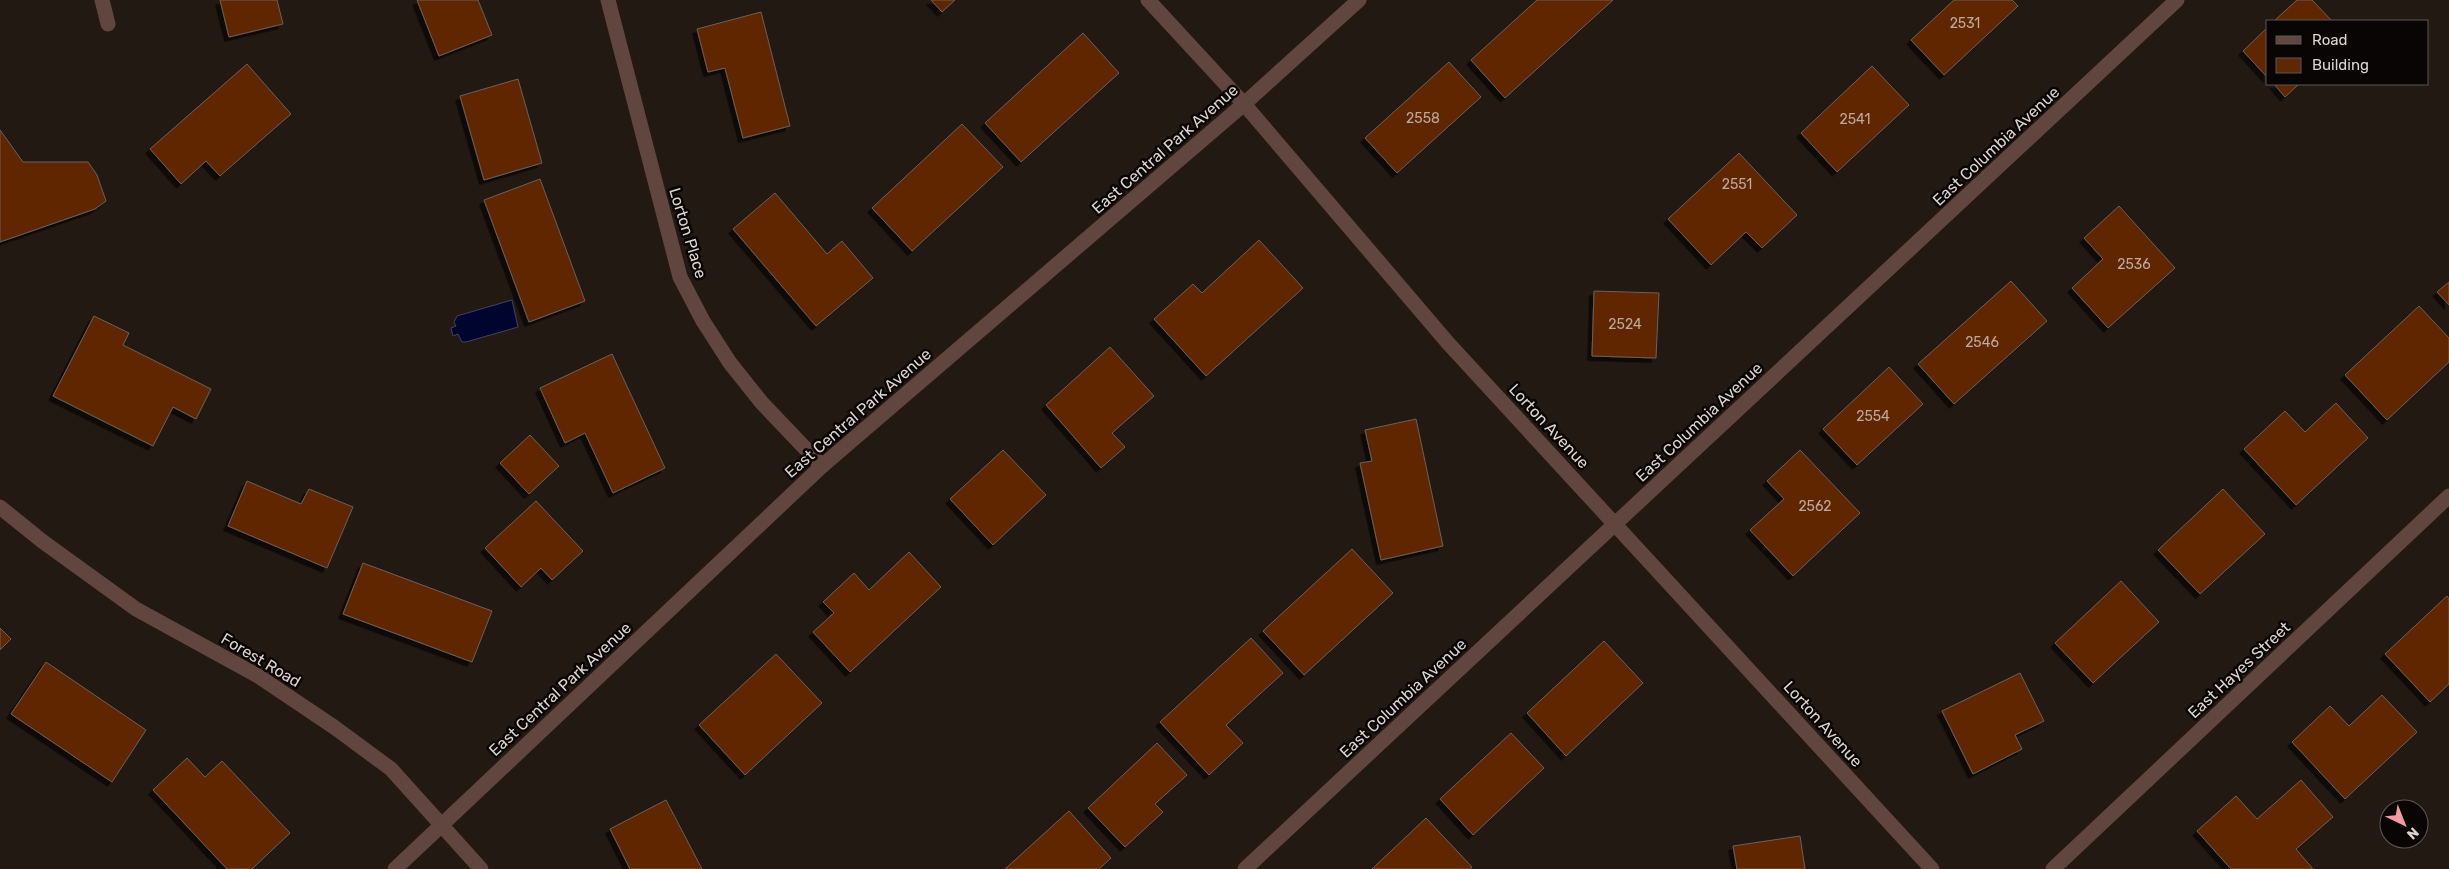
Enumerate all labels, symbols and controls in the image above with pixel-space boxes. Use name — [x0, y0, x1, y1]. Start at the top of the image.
house number: 2531 — [1950, 15, 1980, 32]
legend — [2266, 20, 2429, 85]
text: Road — [2312, 31, 2348, 49]
text: Building — [2312, 56, 2369, 74]
street label: East Central Park Avenue — [1088, 80, 1242, 218]
street label: East Columbia Avenue — [1929, 82, 2063, 210]
house number: 2558 — [1406, 110, 1440, 127]
house number: 2541 — [1840, 111, 1870, 128]
house number: 2551 — [1722, 176, 1752, 193]
street label: Lorton Place — [665, 185, 711, 281]
house number: 2536 — [2117, 256, 2151, 273]
house number: 2524 — [1608, 316, 1642, 333]
house number: 2546 — [1965, 334, 1999, 351]
street label: East Central Park Avenue — [781, 344, 935, 482]
street label: East Columbia Avenue — [1632, 358, 1766, 486]
street label: Lorton Avenue — [1505, 380, 1593, 472]
house number: 2554 — [1856, 408, 1890, 425]
house number: 2562 — [1798, 498, 1832, 515]
street label: East Central Park Avenue — [485, 618, 635, 760]
street label: East Hayes Street — [2184, 618, 2294, 722]
street label: Forest Road — [218, 629, 304, 691]
street label: East Columbia Avenue — [1336, 634, 1470, 762]
street label: Lorton Avenue — [1780, 677, 1866, 771]
north arrow — [2379, 799, 2429, 849]
text: N — [2403, 823, 2422, 843]

